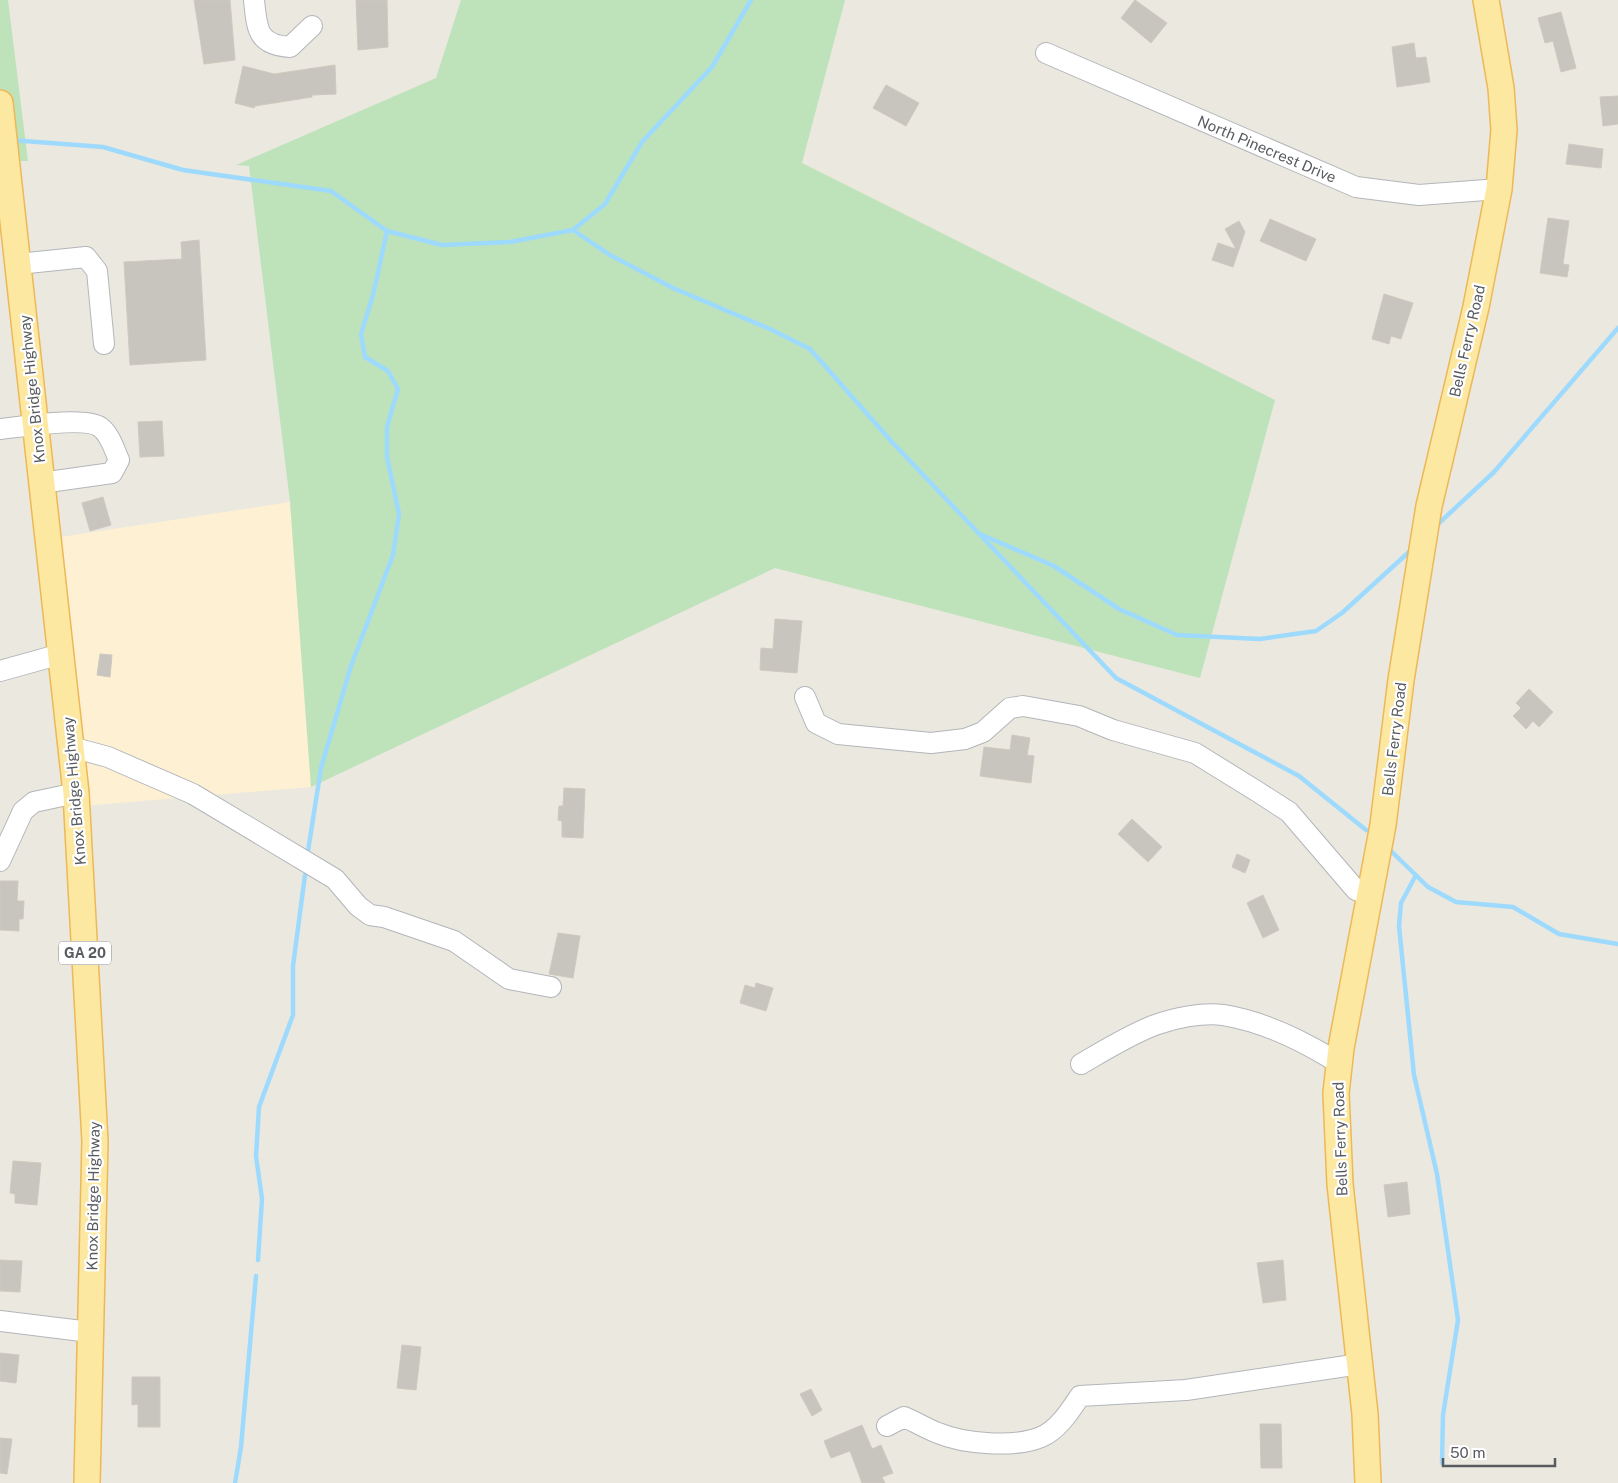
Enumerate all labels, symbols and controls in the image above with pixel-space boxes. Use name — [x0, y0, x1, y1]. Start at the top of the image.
street label: North Pinecrest Drive — [1195, 112, 1339, 186]
street label: Bells Ferry Road — [1446, 283, 1488, 399]
street label: Knox Bridge Highway — [16, 314, 48, 464]
street label: Bells Ferry Road — [1379, 681, 1409, 797]
street label: Knox Bridge Highway — [59, 716, 89, 866]
road number: GA 20 — [59, 941, 111, 964]
street label: Bells Ferry Road — [1330, 1081, 1350, 1197]
street label: Knox Bridge Highway — [83, 1121, 103, 1271]
scale bar — [1443, 1436, 1556, 1468]
text: 50 m — [1450, 1444, 1485, 1461]

